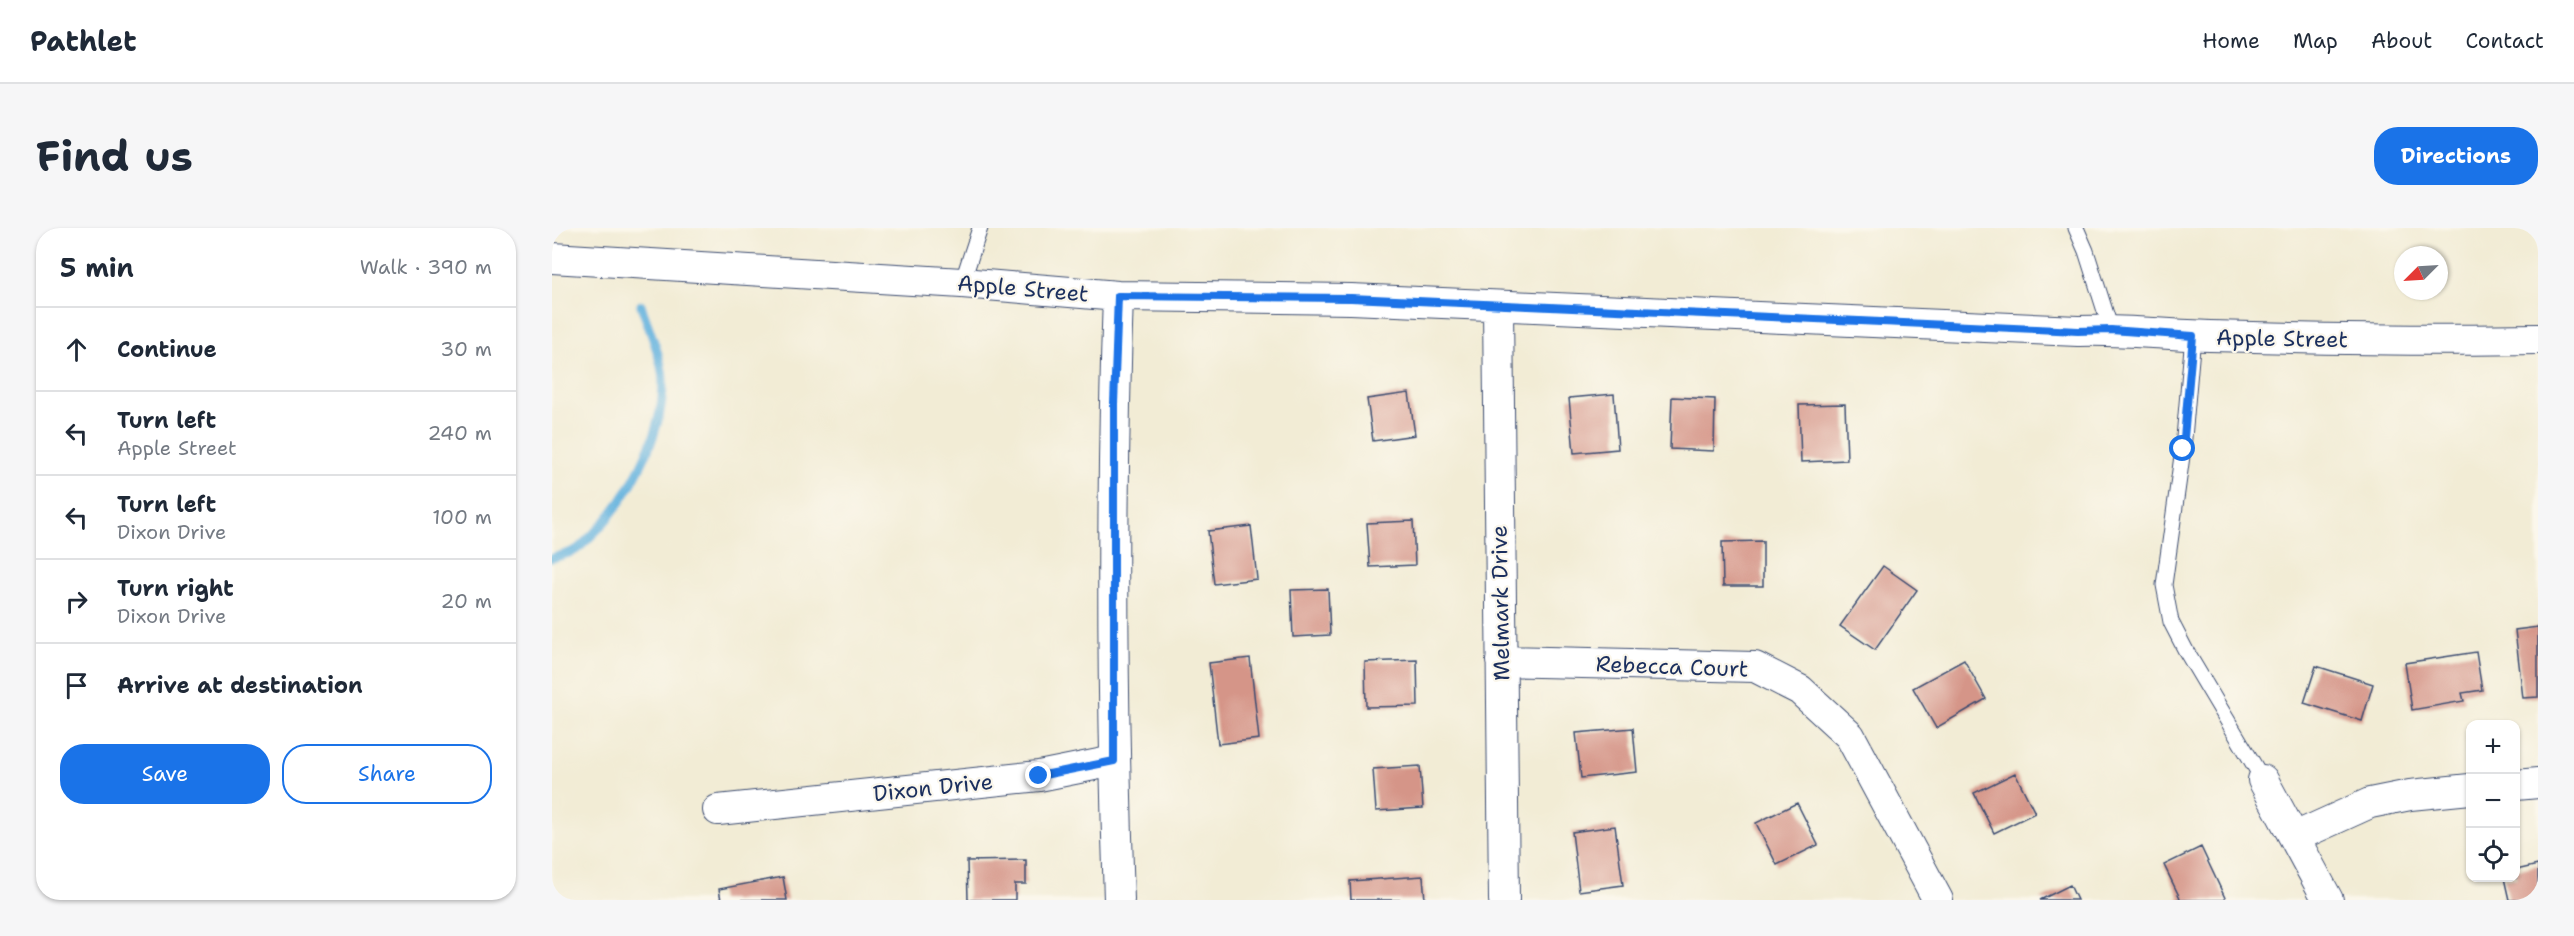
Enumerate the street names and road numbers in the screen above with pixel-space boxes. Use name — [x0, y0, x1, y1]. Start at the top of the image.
street label: Apple Street — [956, 268, 1090, 309]
street label: Apple Street — [2216, 323, 2348, 354]
street label: Melmark Drive — [1485, 525, 1516, 681]
street label: Rebecca Court — [1595, 649, 1749, 684]
street label: Dixon Drive — [872, 767, 994, 808]

